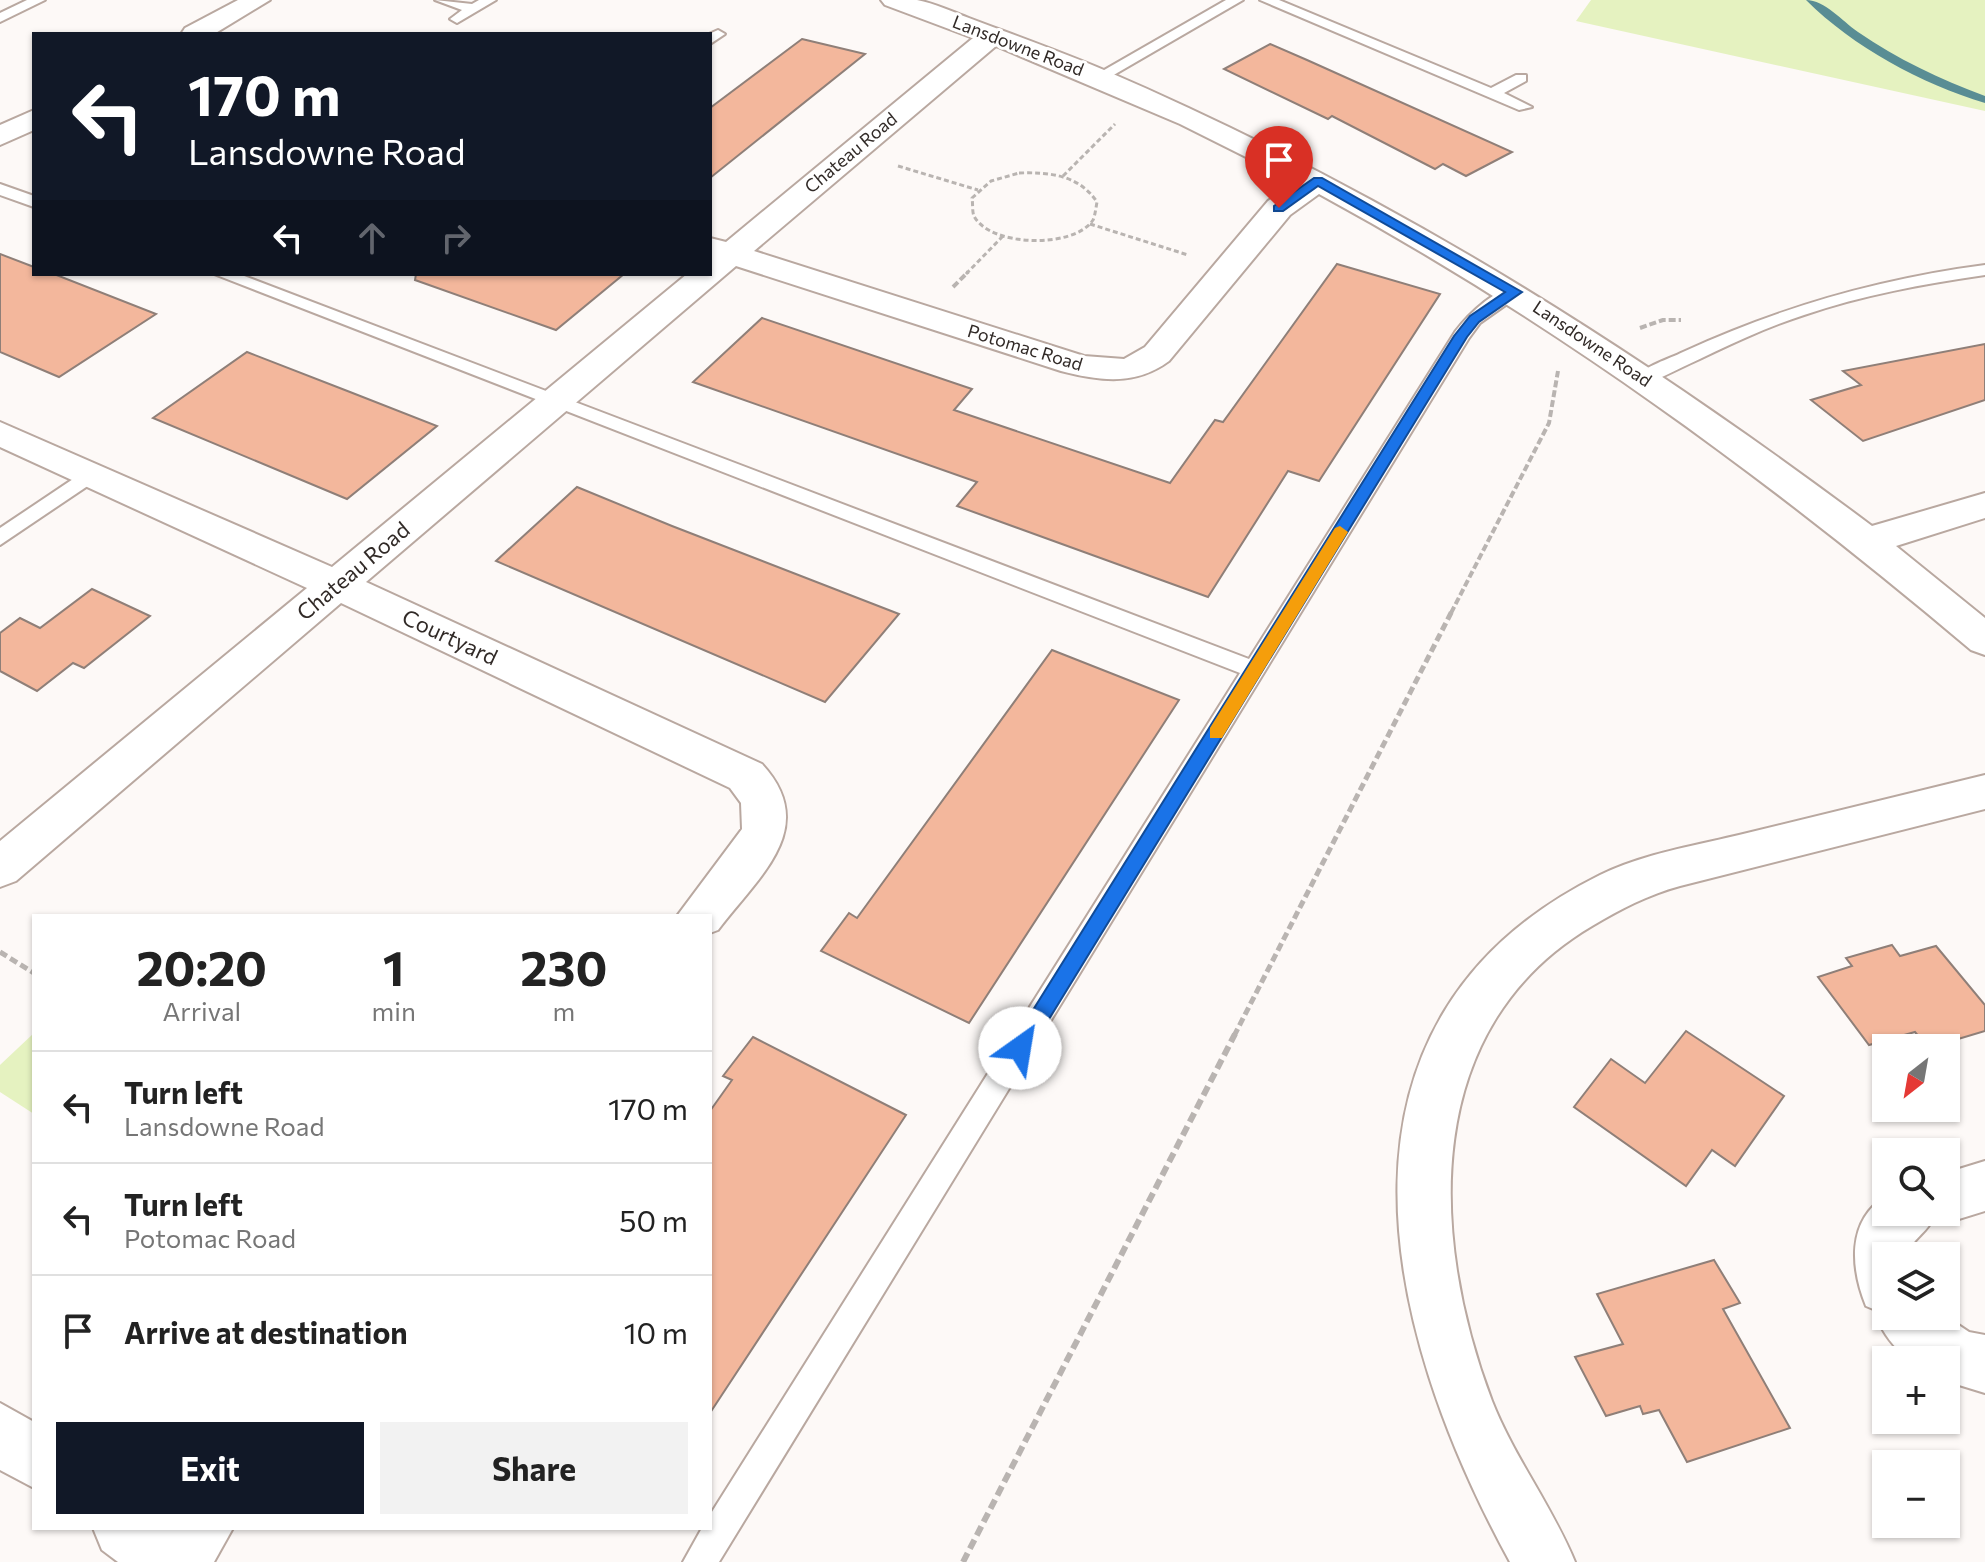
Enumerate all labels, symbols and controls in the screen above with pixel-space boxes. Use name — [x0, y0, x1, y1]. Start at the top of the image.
street label: Lansdowne Road — [950, 10, 1087, 80]
text: 170 m — [188, 59, 341, 128]
icon: left — [56, 64, 160, 168]
street label: Chateau Road — [800, 107, 901, 197]
pin — [1245, 126, 1313, 208]
text: Lansdowne Road — [188, 128, 466, 172]
icon: arrive — [1257, 138, 1301, 182]
icon: left — [266, 216, 310, 260]
icon: ahead — [350, 216, 394, 260]
icon: right — [434, 216, 478, 260]
street label: Lansdowne Road — [1529, 295, 1656, 391]
street label: Potomac Road — [965, 319, 1085, 375]
street label: Chateau Road — [291, 516, 415, 626]
street label: Courtyard — [398, 603, 502, 670]
text: 20:20 — [137, 937, 267, 996]
text: 1 — [383, 937, 405, 996]
text: 230 — [520, 937, 607, 996]
text: Arrival — [162, 995, 241, 1026]
text: min — [372, 995, 416, 1026]
text: m — [553, 995, 575, 1026]
position arrow — [978, 1006, 1062, 1090]
north arrow — [1872, 1034, 1960, 1122]
map controls — [1872, 1034, 1960, 1538]
text: Turn left — [124, 1073, 243, 1110]
icon: left — [56, 1085, 100, 1129]
text: 170 m — [608, 1089, 688, 1126]
text: Lansdowne Road — [124, 1110, 324, 1141]
button: search — [1872, 1138, 1960, 1226]
text: Turn left — [124, 1185, 243, 1222]
icon: left — [56, 1197, 100, 1241]
text: 50 m — [619, 1201, 688, 1238]
text: Potomac Road — [124, 1222, 296, 1253]
button: layers — [1872, 1242, 1960, 1330]
icon: arrive — [56, 1309, 100, 1353]
text: Arrive at destination — [124, 1313, 408, 1350]
text: 10 m — [624, 1313, 688, 1350]
button: + — [1872, 1346, 1960, 1434]
button: Exit — [56, 1422, 364, 1514]
button: Share — [380, 1422, 688, 1514]
button: − — [1872, 1450, 1960, 1538]

